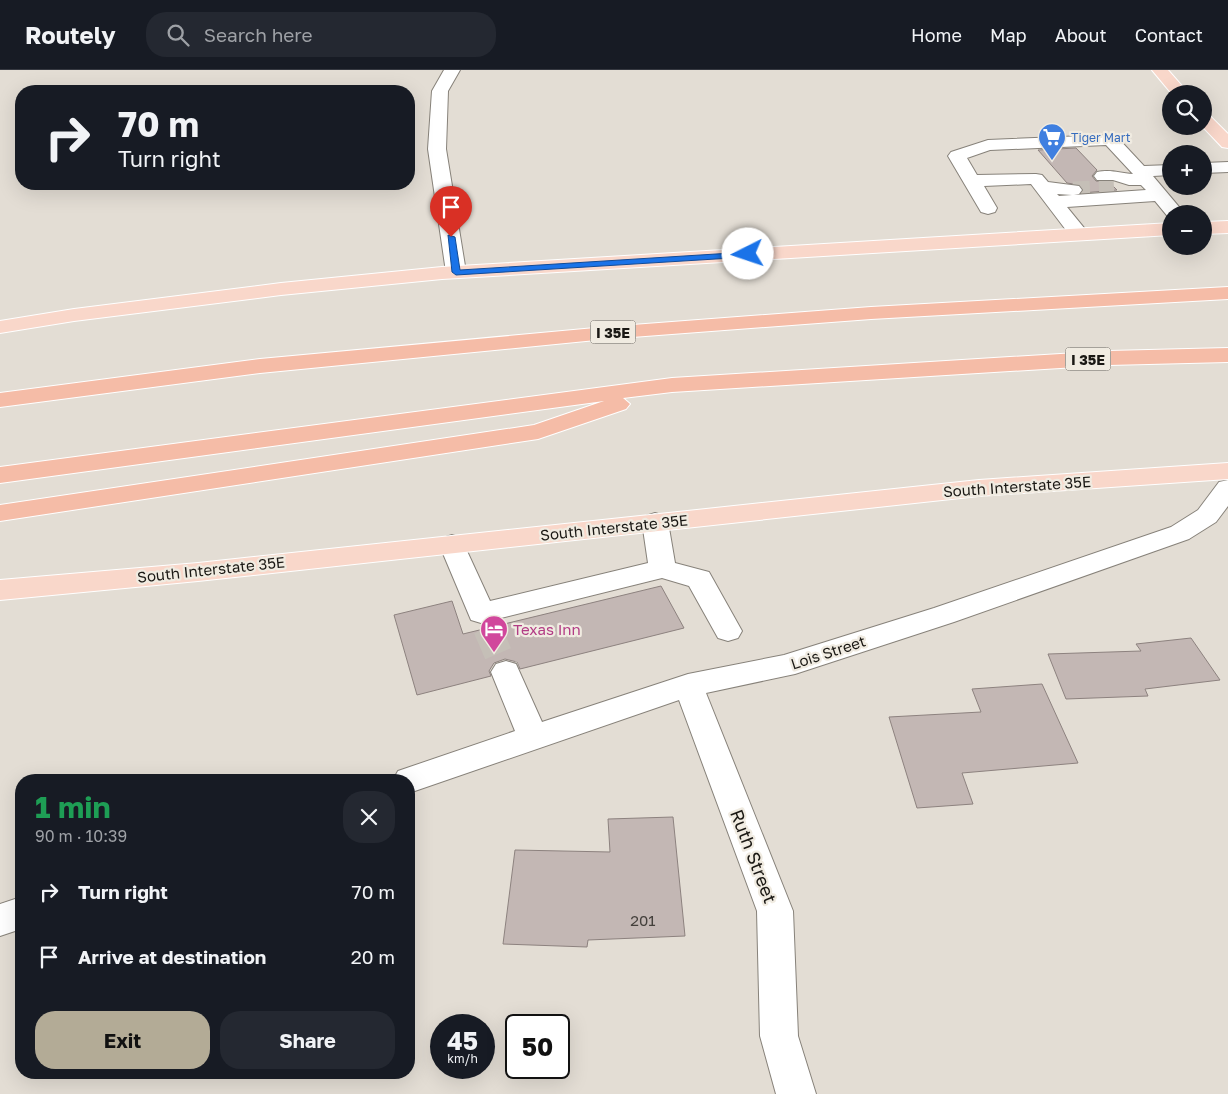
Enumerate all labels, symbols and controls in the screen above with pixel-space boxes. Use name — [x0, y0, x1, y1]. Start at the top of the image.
search box — [146, 12, 496, 57]
text: Routely — [25, 20, 116, 49]
icon: search — [164, 21, 192, 49]
text: Search here — [204, 23, 313, 46]
text: Home — [911, 24, 962, 46]
text: Map — [990, 24, 1027, 46]
text: About — [1055, 24, 1107, 46]
text: Contact — [1135, 24, 1203, 46]
map controls — [1162, 85, 1212, 255]
button: search — [1162, 85, 1212, 135]
text: 70 m — [118, 103, 199, 145]
icon: right — [35, 105, 100, 170]
supermarket icon: Tiger Mart — [1037, 122, 1067, 161]
place label: Tiger Mart — [1071, 130, 1131, 145]
text: Turn right — [118, 145, 221, 172]
button: + — [1162, 145, 1212, 195]
pin — [430, 186, 472, 237]
icon: arrive — [437, 193, 465, 221]
button: − — [1162, 205, 1212, 255]
position arrow — [721, 227, 773, 279]
road number: I 35E — [590, 320, 636, 344]
road number: I 35E — [1066, 348, 1110, 370]
street label: South Interstate 35E — [942, 472, 1092, 500]
street label: South Interstate 35E — [539, 510, 689, 544]
street label: South Interstate 35E — [136, 552, 286, 586]
hotel icon: Texas Inn — [479, 614, 509, 653]
place label: Texas Inn — [513, 620, 581, 638]
street label: Lois Street — [788, 631, 868, 673]
text: 1 min — [35, 789, 111, 825]
button: close — [343, 791, 395, 843]
street label: Ruth Street — [726, 806, 782, 906]
text: 90 m · 10:39 — [35, 826, 127, 846]
icon: right — [35, 878, 63, 906]
text: Turn right — [78, 880, 168, 903]
text: 70 m — [352, 880, 395, 903]
house number: 201 — [630, 911, 656, 929]
icon: arrive — [35, 943, 63, 971]
text: Arrive at destination — [78, 945, 266, 968]
text: 20 m — [351, 945, 395, 968]
button: Exit — [35, 1011, 210, 1069]
button: Share — [220, 1011, 395, 1069]
speed limit sign: 50 — [505, 1014, 570, 1079]
text: 45 — [447, 1025, 478, 1056]
text: km/h — [447, 1051, 478, 1066]

